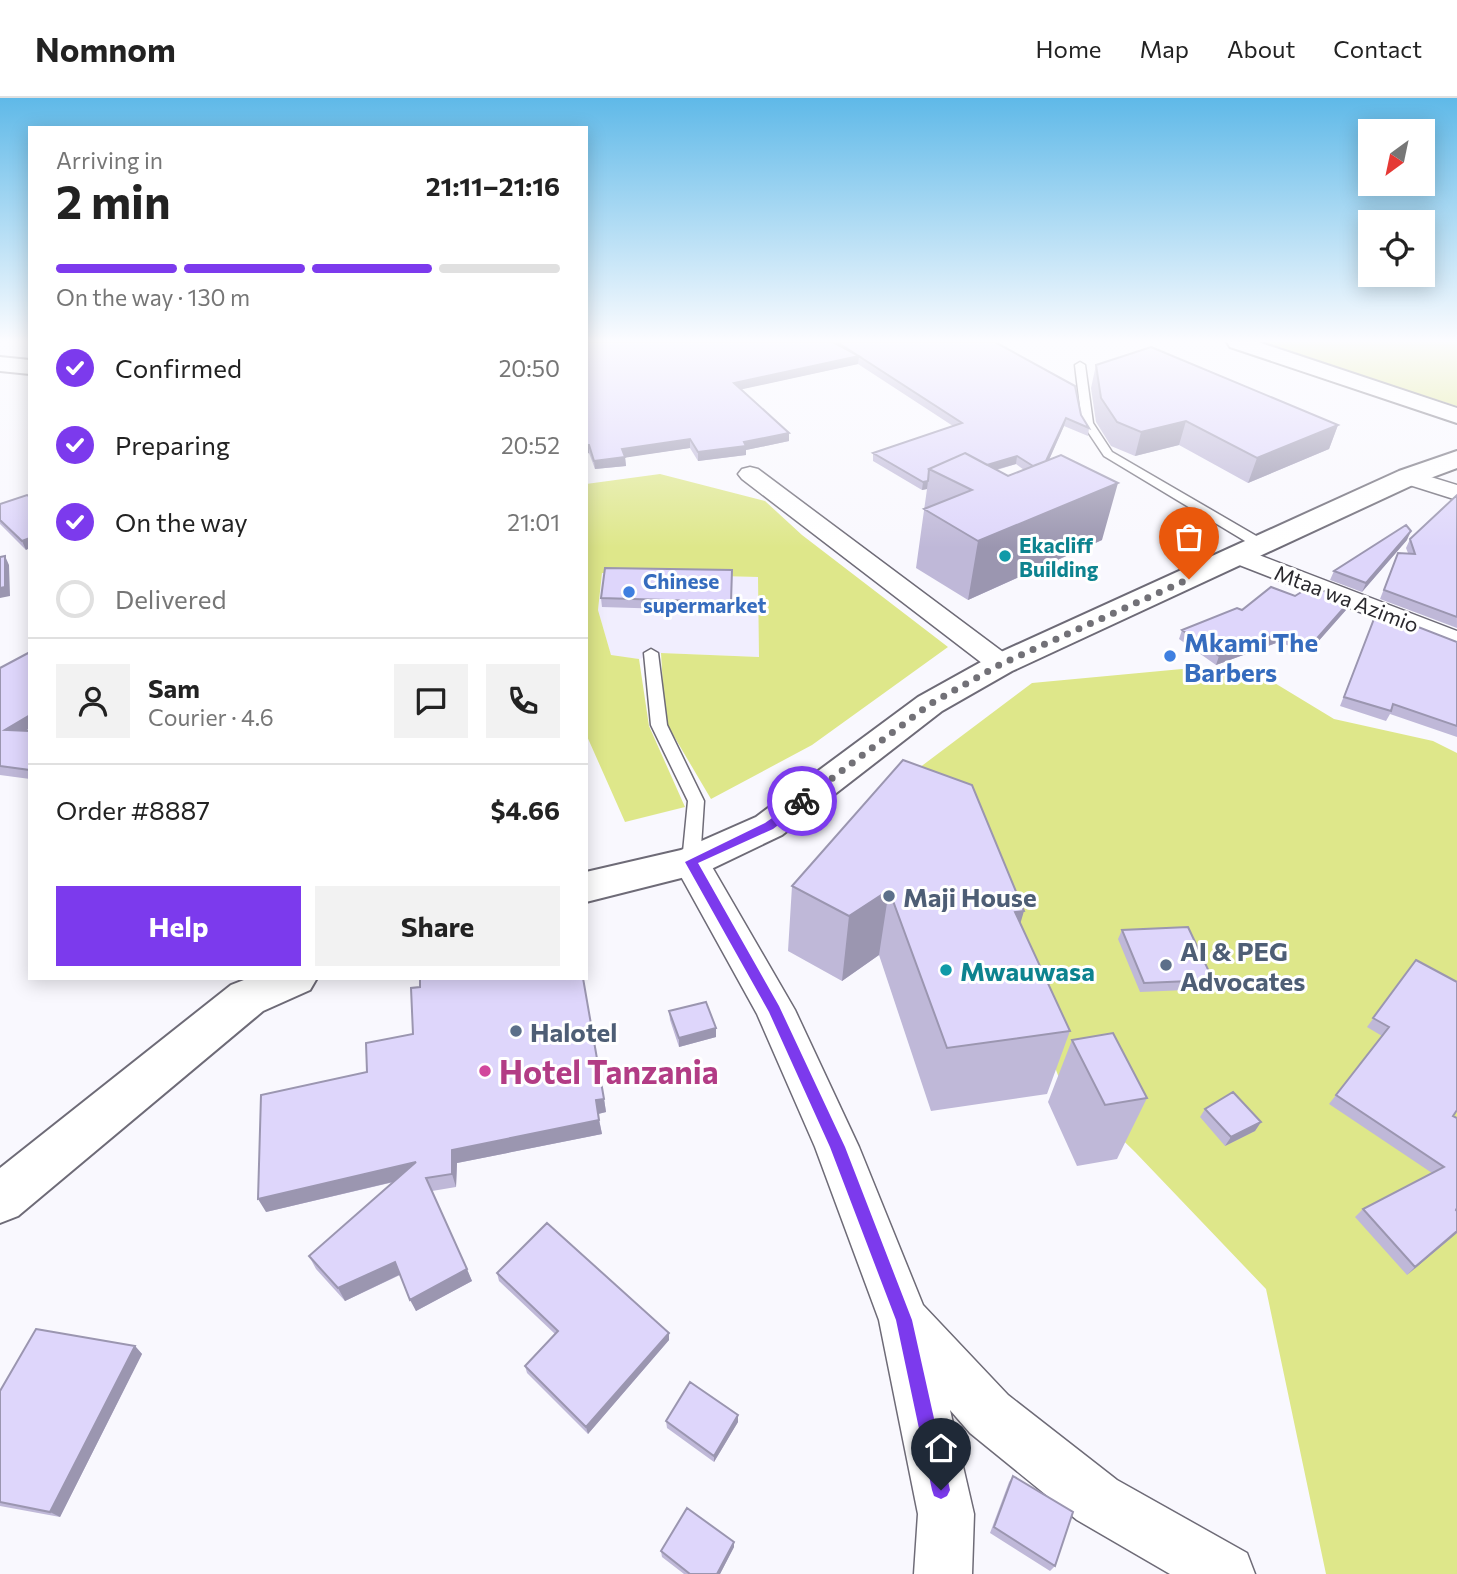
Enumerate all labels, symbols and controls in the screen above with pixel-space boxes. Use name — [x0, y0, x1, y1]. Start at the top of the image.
text: Nomnom — [35, 28, 176, 69]
text: Home — [1036, 34, 1102, 63]
text: Map — [1140, 34, 1189, 63]
text: About — [1227, 34, 1295, 63]
text: Contact — [1333, 34, 1422, 63]
north arrow — [1358, 119, 1435, 196]
map controls — [1358, 119, 1435, 287]
text: Arriving in — [56, 146, 163, 174]
text: 21:11–21:16 — [426, 170, 560, 201]
text: 2 min — [56, 172, 171, 228]
button: locate — [1358, 210, 1435, 287]
text: On the way · 130 m — [56, 283, 250, 311]
icon: check — [56, 349, 94, 387]
text: Confirmed — [115, 352, 242, 383]
text: 20:50 — [499, 354, 560, 382]
icon: check — [56, 426, 94, 464]
text: Preparing — [115, 429, 230, 460]
text: 20:52 — [501, 431, 560, 459]
icon: check — [56, 503, 94, 541]
text: On the way — [115, 506, 248, 537]
pin — [1159, 507, 1219, 579]
text: 21:01 — [507, 508, 560, 536]
icon: bag — [1170, 518, 1208, 556]
place label: Ekacliff Building — [1019, 532, 1099, 581]
marker: Ekacliff Building — [997, 548, 1013, 564]
street label: Mtaa wa Azimio — [1271, 559, 1423, 637]
place label: Chinese supermarket — [643, 568, 766, 617]
text: Delivered — [115, 583, 226, 614]
marker: Chinese supermarket — [621, 584, 637, 600]
place label: Mkami The Barbers — [1184, 626, 1318, 687]
marker: Mkami The Barbers — [1162, 648, 1178, 664]
button: person — [56, 664, 130, 738]
button: chat — [394, 664, 468, 738]
button: phone — [486, 664, 560, 738]
text: Sam — [148, 672, 200, 703]
text: Courier · 4.6 — [148, 703, 274, 731]
courier — [767, 766, 837, 836]
icon: bike — [783, 782, 821, 820]
text: Order #8887 — [56, 794, 210, 825]
text: $4.66 — [491, 794, 560, 825]
place label: Maji House — [903, 881, 1037, 912]
button: Help — [56, 886, 301, 966]
button: Share — [315, 886, 560, 966]
marker: Maji House — [881, 888, 897, 904]
place label: AI & PEG Advocates — [1180, 935, 1305, 996]
place label: Mwauwasa — [960, 955, 1095, 986]
marker: AI & PEG Advocates — [1158, 957, 1174, 973]
marker: Mwauwasa — [938, 962, 954, 978]
place label: Halotel — [530, 1016, 617, 1047]
marker: Halotel — [508, 1023, 524, 1039]
place label: Hotel Tanzania — [499, 1051, 719, 1091]
marker: Hotel Tanzania — [477, 1063, 493, 1079]
pin — [911, 1418, 971, 1490]
icon: home — [922, 1429, 960, 1467]

